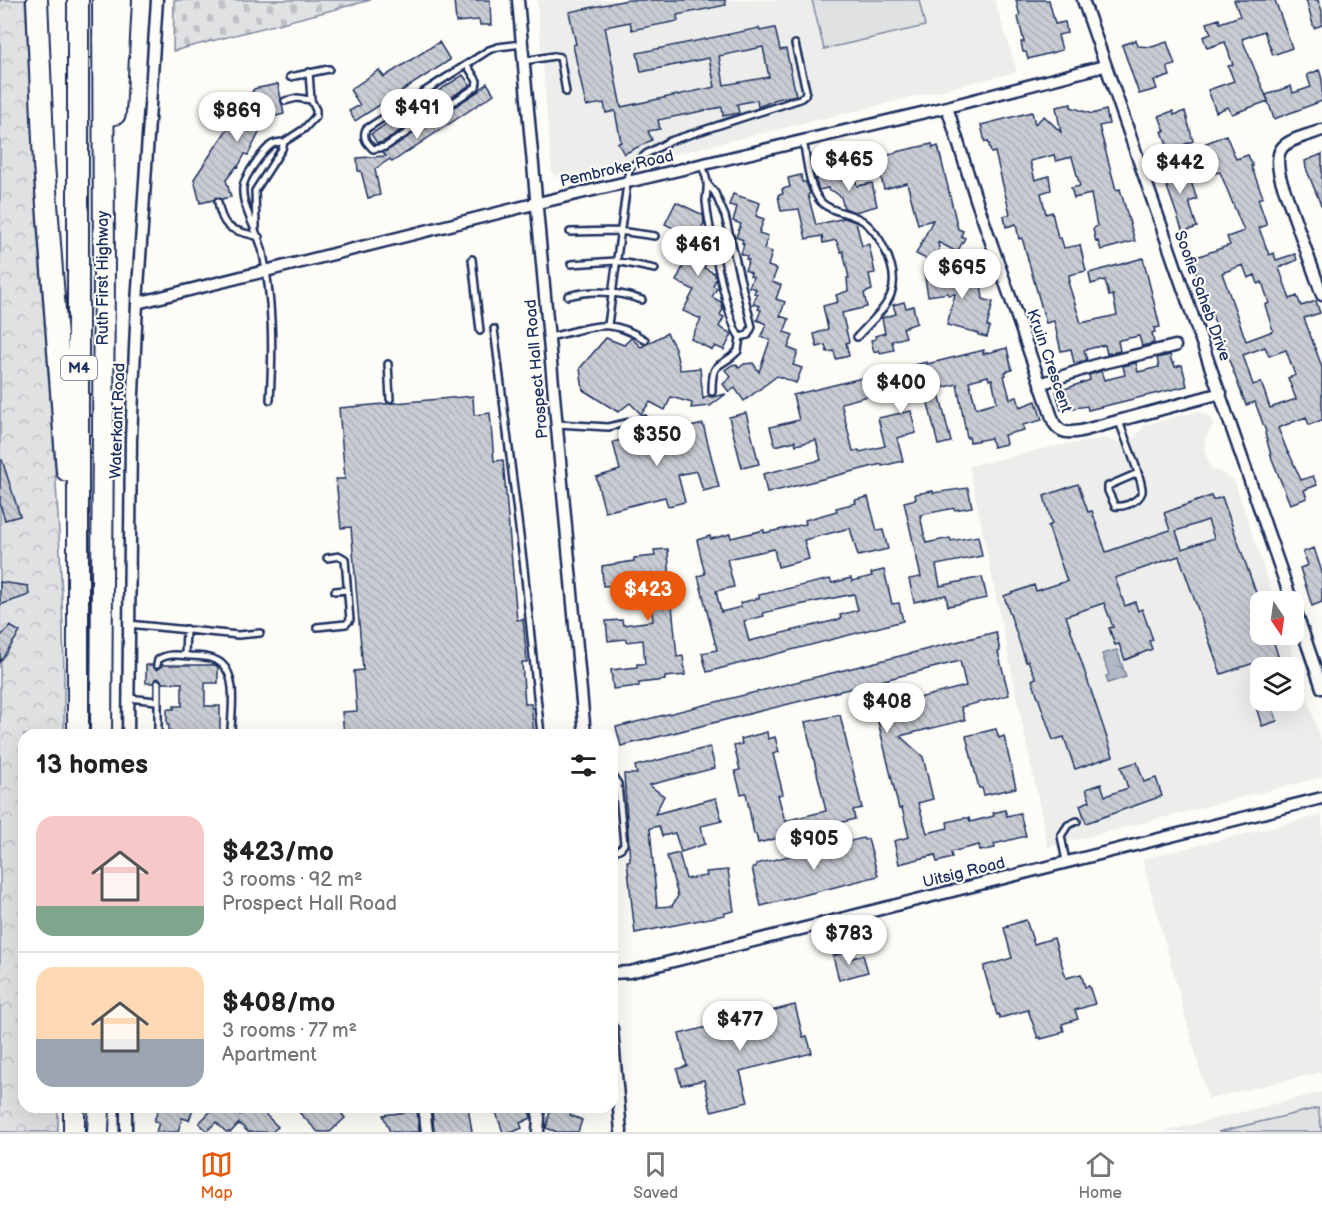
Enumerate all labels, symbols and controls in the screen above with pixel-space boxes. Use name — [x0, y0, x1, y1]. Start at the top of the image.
pin: $491 — [381, 89, 453, 140]
pin: $869 — [201, 92, 273, 143]
text: $491 — [394, 96, 440, 120]
text: $869 — [212, 99, 262, 123]
pin: $465 — [813, 141, 885, 192]
pin: $442 — [1144, 144, 1216, 195]
street label: Pembroke Road — [558, 147, 676, 191]
text: $465 — [825, 148, 873, 172]
text: $442 — [1156, 151, 1204, 175]
street label: Ruth First Highway — [94, 210, 113, 345]
pin: $461 — [662, 226, 734, 277]
street label: Soofie Saheb Drive — [1170, 228, 1235, 364]
text: $461 — [675, 233, 721, 257]
pin: $695 — [926, 249, 998, 300]
text: $695 — [938, 256, 986, 280]
street label: Prospect Hall Road — [521, 298, 553, 440]
street label: Kruin Crescent — [1022, 307, 1076, 415]
road number: M4 — [61, 356, 97, 380]
street label: Waterkant Road — [106, 363, 130, 479]
pin: $400 — [865, 364, 937, 415]
text: $400 — [876, 371, 926, 395]
pin: $350 — [621, 416, 693, 467]
text: $350 — [633, 423, 681, 447]
pin: $423 — [612, 571, 684, 622]
text: $423 — [624, 578, 672, 602]
north arrow — [1250, 591, 1304, 645]
map controls — [1250, 591, 1304, 711]
button: layers — [1250, 657, 1304, 711]
pin: $408 — [851, 683, 923, 734]
text: $408 — [862, 690, 912, 714]
icon: filters — [567, 749, 600, 782]
text: 13 homes — [36, 750, 148, 781]
pin: $905 — [778, 820, 850, 871]
text: $905 — [790, 827, 838, 851]
text: $423/mo — [222, 837, 334, 868]
icon: home — [84, 840, 156, 912]
street label: Uitsig Road — [921, 854, 1007, 892]
text: 3 rooms · 92 m² — [222, 868, 363, 892]
text: Prospect Hall Road — [222, 892, 397, 916]
pin: $783 — [813, 915, 885, 966]
text: $783 — [825, 922, 873, 946]
text: $408/mo — [222, 988, 335, 1019]
icon: home — [84, 991, 156, 1063]
pin: $477 — [704, 1001, 776, 1052]
text: $477 — [716, 1008, 764, 1032]
text: 3 rooms · 77 m² — [222, 1019, 357, 1043]
text: Apartment — [222, 1043, 317, 1067]
tab: Map — [200, 1148, 233, 1203]
tab: Saved — [633, 1148, 678, 1203]
tab: Home — [1078, 1148, 1122, 1203]

